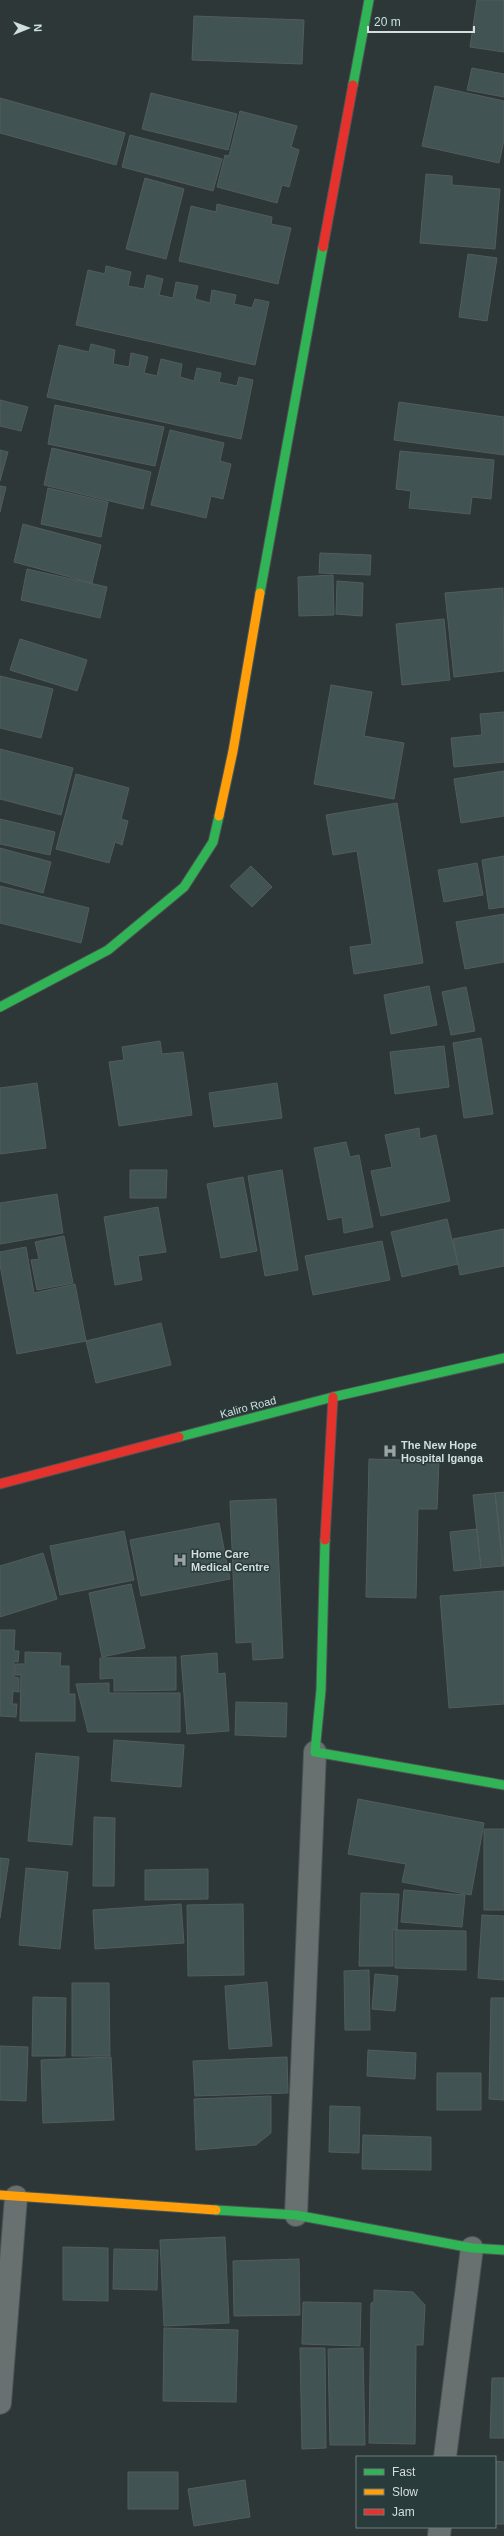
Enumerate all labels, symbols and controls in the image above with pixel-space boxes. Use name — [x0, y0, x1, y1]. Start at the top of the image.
north arrow — [8, 8, 48, 48]
scale bar — [368, 8, 474, 34]
text: 20 m — [374, 15, 401, 29]
text: N — [32, 24, 44, 32]
street label: Kaliro Road — [219, 1394, 277, 1420]
place label: The New Hope Hospital Iganga — [401, 1439, 484, 1464]
hospital icon: The New Hope Hospital Iganga — [382, 1443, 398, 1459]
place label: Home Care Medical Centre — [191, 1548, 269, 1573]
hospital icon: Home Care Medical Centre — [172, 1552, 188, 1568]
legend — [356, 2456, 496, 2528]
text: Fast — [392, 2465, 416, 2479]
text: Slow — [392, 2485, 418, 2499]
text: Jam — [392, 2505, 415, 2519]

